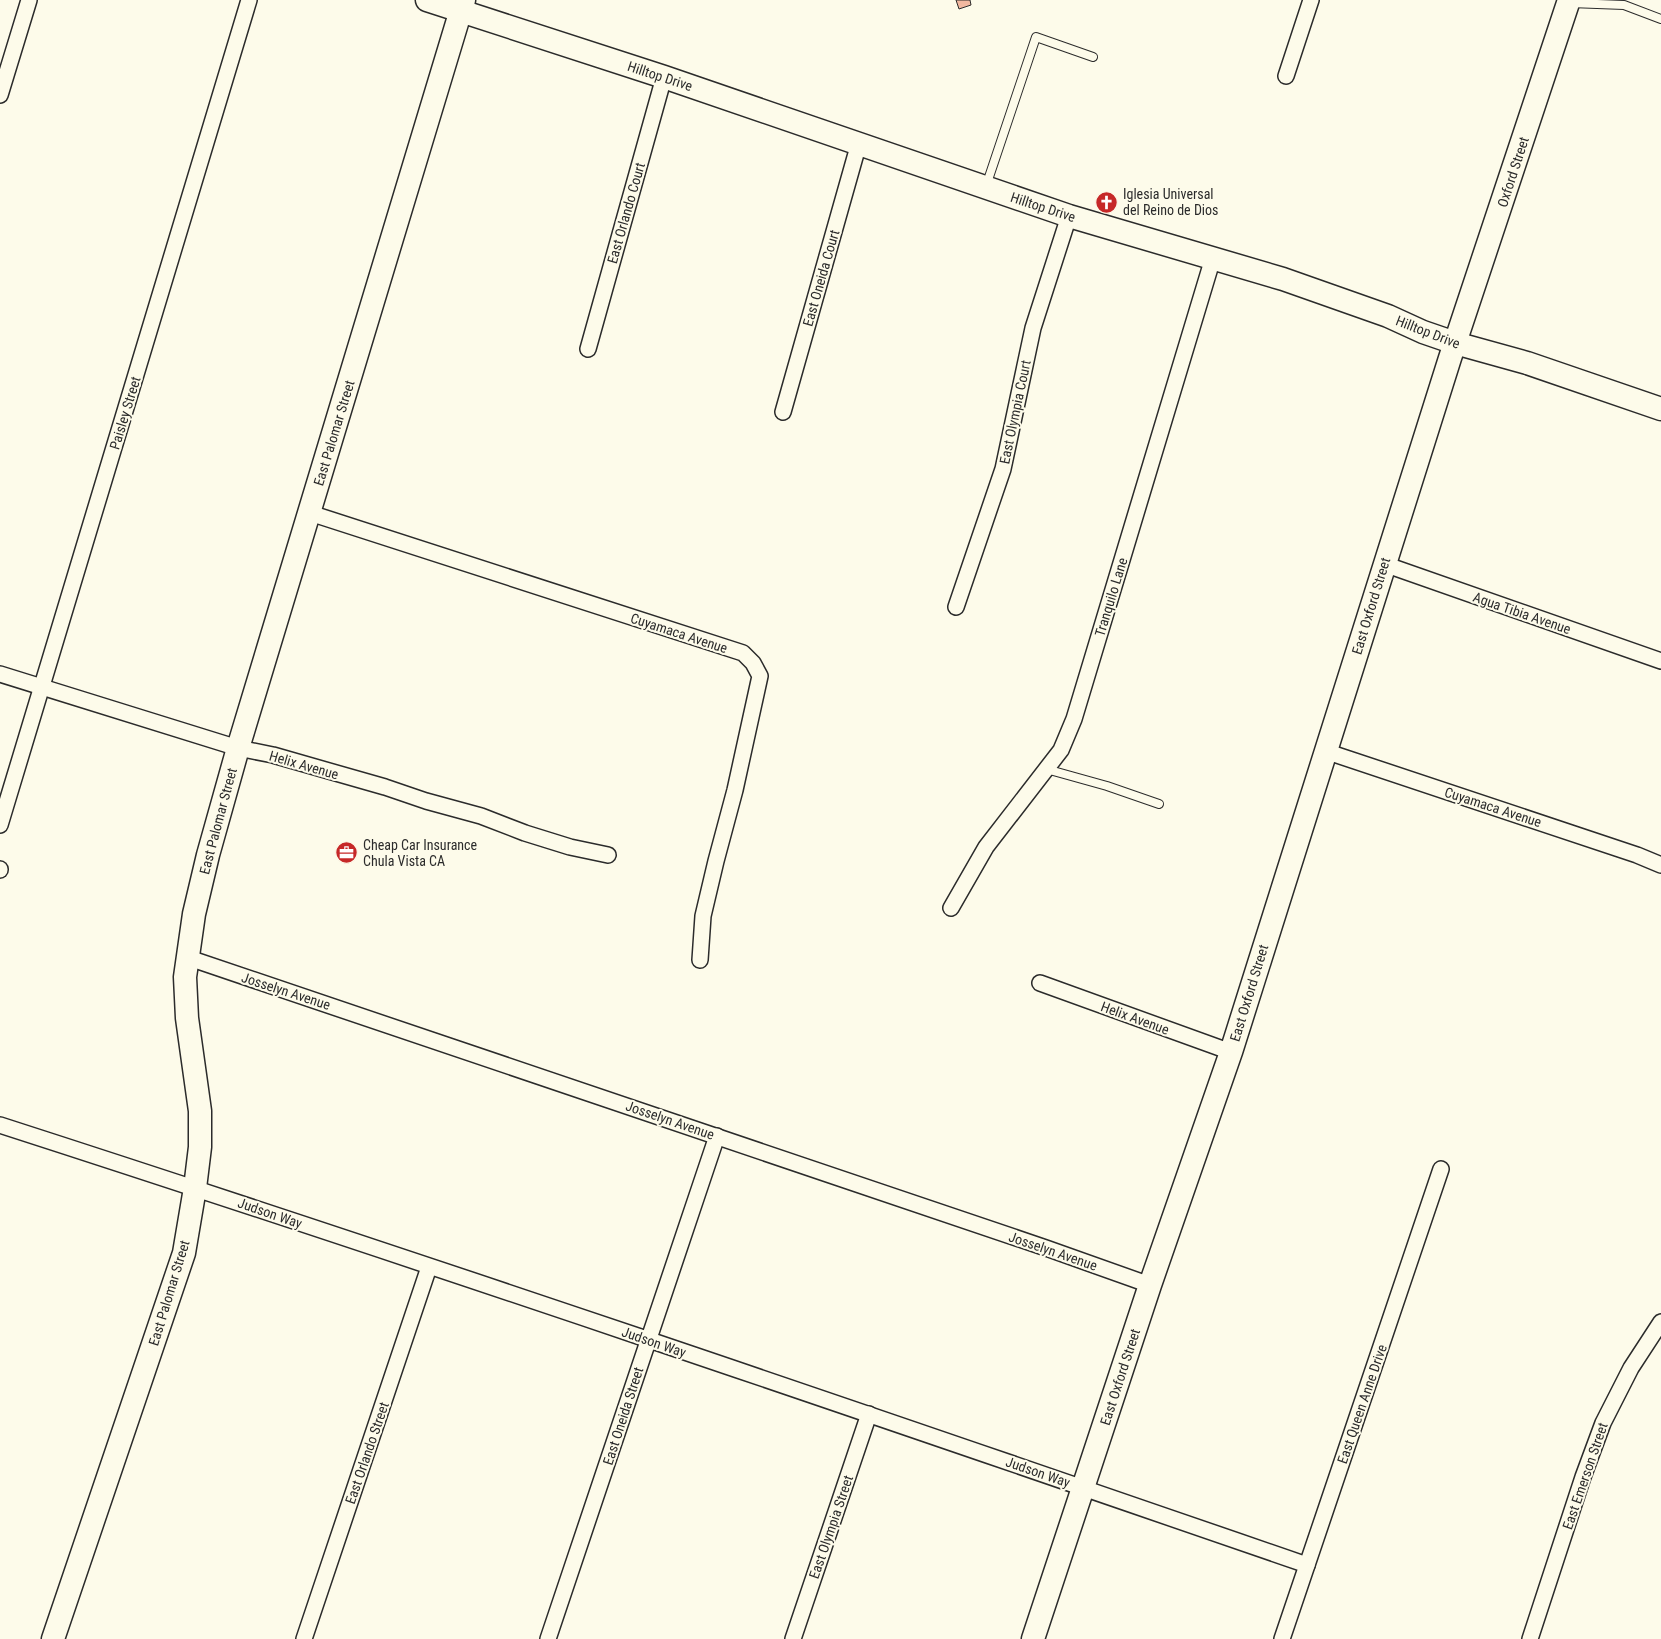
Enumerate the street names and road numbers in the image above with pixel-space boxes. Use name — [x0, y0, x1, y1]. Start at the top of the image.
street label: Hilltop Drive — [625, 58, 695, 94]
street label: Oxford Street — [1494, 135, 1532, 209]
street label: East Orlando Court — [604, 161, 648, 265]
street label: Hilltop Drive — [1008, 189, 1078, 225]
street label: East Oneida Court — [800, 228, 842, 328]
street label: Hilltop Drive — [1394, 312, 1463, 352]
street label: East Olympia Court — [996, 359, 1034, 465]
street label: Paisley Street — [106, 375, 144, 451]
street label: East Palomar Street — [310, 378, 358, 488]
street label: Tranquilo Lane — [1091, 555, 1131, 638]
street label: East Oxford Street — [1349, 556, 1393, 656]
street label: Agua Tibia Avenue — [1471, 589, 1573, 637]
street label: Cuyamaca Avenue — [628, 610, 730, 656]
street label: Helix Avenue — [268, 747, 341, 783]
street label: East Palomar Street — [196, 766, 240, 876]
street label: Cuyamaca Avenue — [1442, 784, 1544, 830]
street label: East Oxford Street — [1227, 943, 1271, 1043]
street label: Josselyn Avenue — [240, 969, 333, 1013]
street label: Helix Avenue — [1099, 998, 1172, 1038]
street label: Josselyn Avenue — [624, 1097, 717, 1143]
street label: Judson Way — [236, 1195, 304, 1231]
street label: Josselyn Avenue — [1007, 1228, 1100, 1274]
street label: East Palomar Street — [145, 1238, 193, 1348]
street label: Judson Way — [620, 1324, 688, 1360]
street label: East Oxford Street — [1097, 1327, 1143, 1427]
street label: East Queen Anne Drive — [1334, 1342, 1390, 1466]
street label: East Oneida Street — [600, 1365, 646, 1467]
street label: East Orlando Street — [342, 1400, 392, 1506]
street label: East Emerson Street — [1559, 1420, 1611, 1532]
street label: Judson Way — [1004, 1454, 1072, 1490]
street label: East Olympia Street — [806, 1473, 856, 1581]

